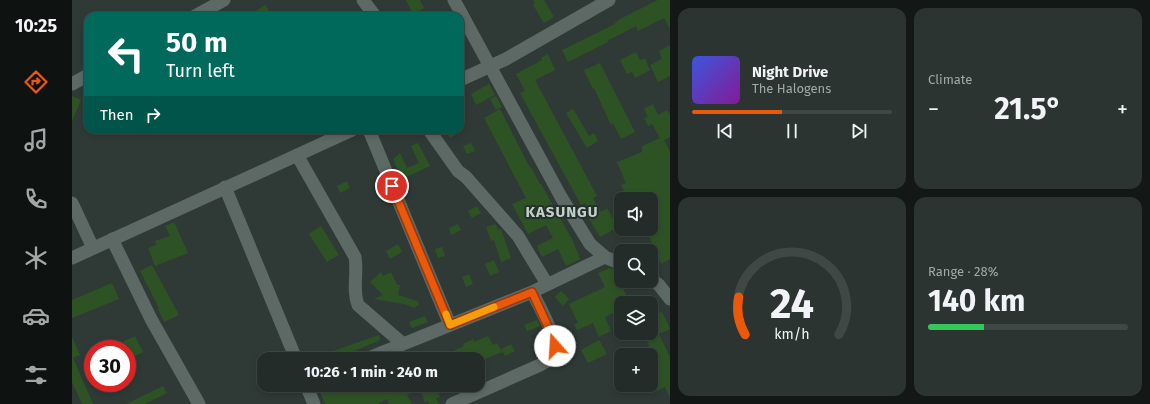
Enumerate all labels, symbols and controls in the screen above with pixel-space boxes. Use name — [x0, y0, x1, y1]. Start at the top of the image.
text: 10:25 — [15, 15, 57, 37]
text: 50 m — [166, 26, 228, 59]
icon: left — [100, 28, 152, 80]
text: Turn left — [166, 60, 235, 82]
text: Night Drive — [752, 63, 828, 81]
icon: directions — [22, 68, 50, 96]
text: Climate — [928, 72, 972, 87]
text: The Halogens — [752, 81, 831, 96]
text: 21.5° — [994, 91, 1062, 127]
text: − — [928, 96, 939, 123]
text: + — [1117, 96, 1128, 123]
icon: right — [142, 104, 164, 126]
text: Then — [100, 106, 134, 124]
icon: previous — [714, 120, 736, 142]
icon: pause — [781, 120, 803, 142]
icon: next — [848, 120, 870, 142]
icon: music — [22, 126, 50, 154]
pin — [375, 169, 409, 203]
icon: arrive — [381, 175, 403, 197]
icon: phone — [22, 185, 50, 213]
map controls — [614, 192, 658, 392]
button: sound — [614, 192, 658, 236]
district label: KASUNGU — [525, 203, 599, 221]
icon: climate — [22, 244, 50, 272]
button: search — [614, 244, 658, 288]
text: Range · 28% — [928, 264, 998, 279]
text: 24 — [770, 278, 814, 328]
text: 140 km — [928, 283, 1025, 319]
button: layers — [614, 296, 658, 340]
icon: car — [22, 302, 50, 330]
position arrow — [534, 325, 576, 367]
text: km/h — [774, 325, 810, 342]
speed limit sign: 30 — [84, 340, 136, 392]
button: + — [614, 348, 658, 392]
icon: filters — [22, 361, 50, 389]
text: 10:26 · 1 min · 240 m — [304, 363, 438, 381]

